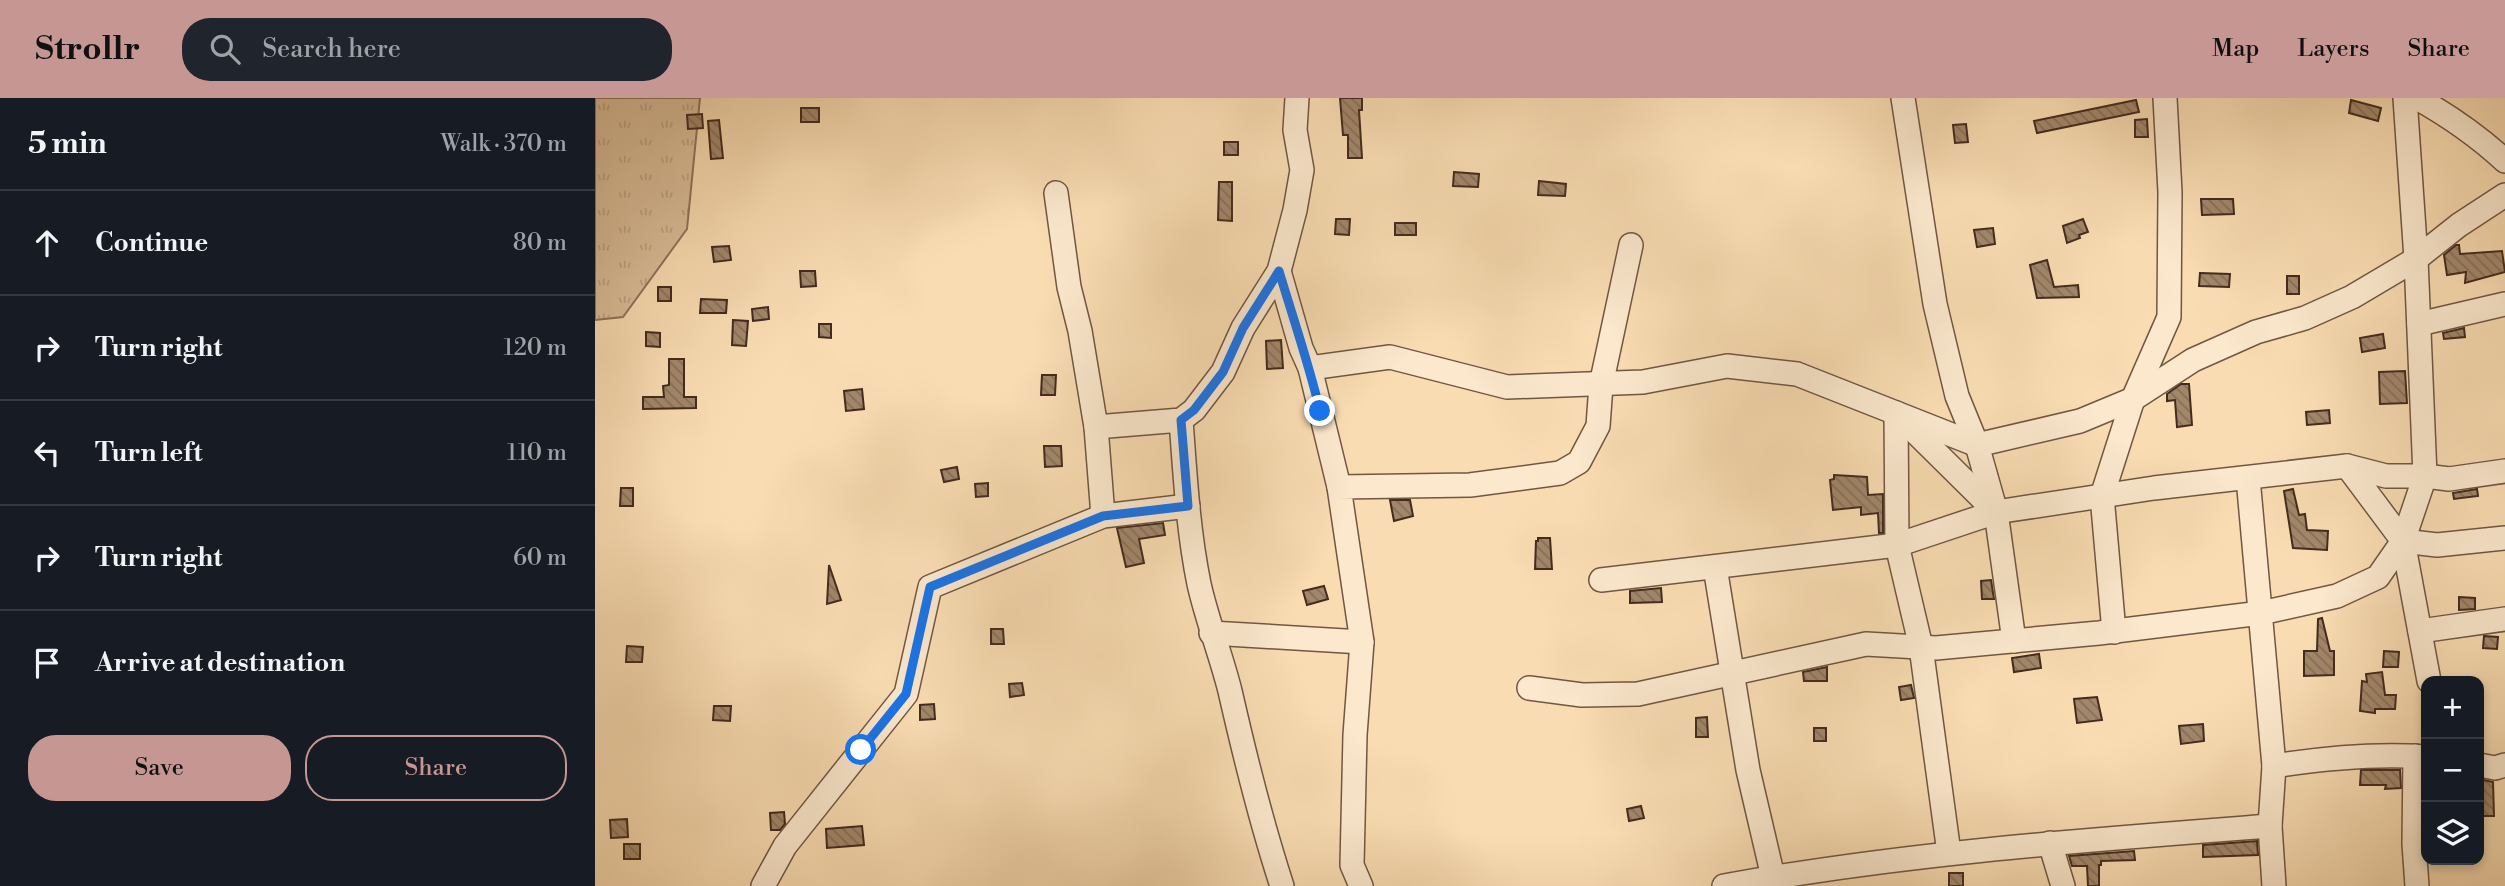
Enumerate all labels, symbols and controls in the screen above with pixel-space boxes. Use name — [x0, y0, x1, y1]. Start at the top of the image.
search box — [182, 18, 672, 81]
text: Strollr — [35, 29, 140, 70]
icon: search — [206, 30, 244, 68]
text: Search here — [262, 33, 401, 65]
text: Map — [2212, 34, 2259, 64]
text: Layers — [2297, 34, 2369, 64]
text: Share — [2407, 34, 2470, 64]
text: 5 min — [28, 125, 107, 163]
text: Walk · 370 m — [440, 130, 567, 158]
icon: ahead — [28, 224, 66, 262]
text: Continue — [95, 227, 208, 259]
text: 80 m — [513, 229, 567, 257]
icon: right — [28, 329, 66, 367]
text: Turn right — [95, 332, 223, 364]
text: 120 m — [503, 334, 567, 362]
route end — [1304, 395, 1335, 426]
icon: left — [28, 434, 66, 472]
text: Turn left — [95, 437, 203, 469]
text: 110 m — [507, 439, 567, 467]
icon: right — [28, 539, 66, 577]
text: Turn right — [95, 542, 223, 574]
text: 60 m — [513, 544, 567, 572]
icon: arrive — [28, 644, 66, 682]
text: Arrive at destination — [95, 647, 345, 679]
map controls — [2421, 676, 2484, 865]
button: + — [2421, 676, 2484, 739]
route start — [845, 734, 876, 765]
button: Save — [28, 735, 291, 801]
button: Share — [305, 735, 567, 801]
button: − — [2421, 739, 2484, 802]
button: layers — [2421, 802, 2484, 865]

